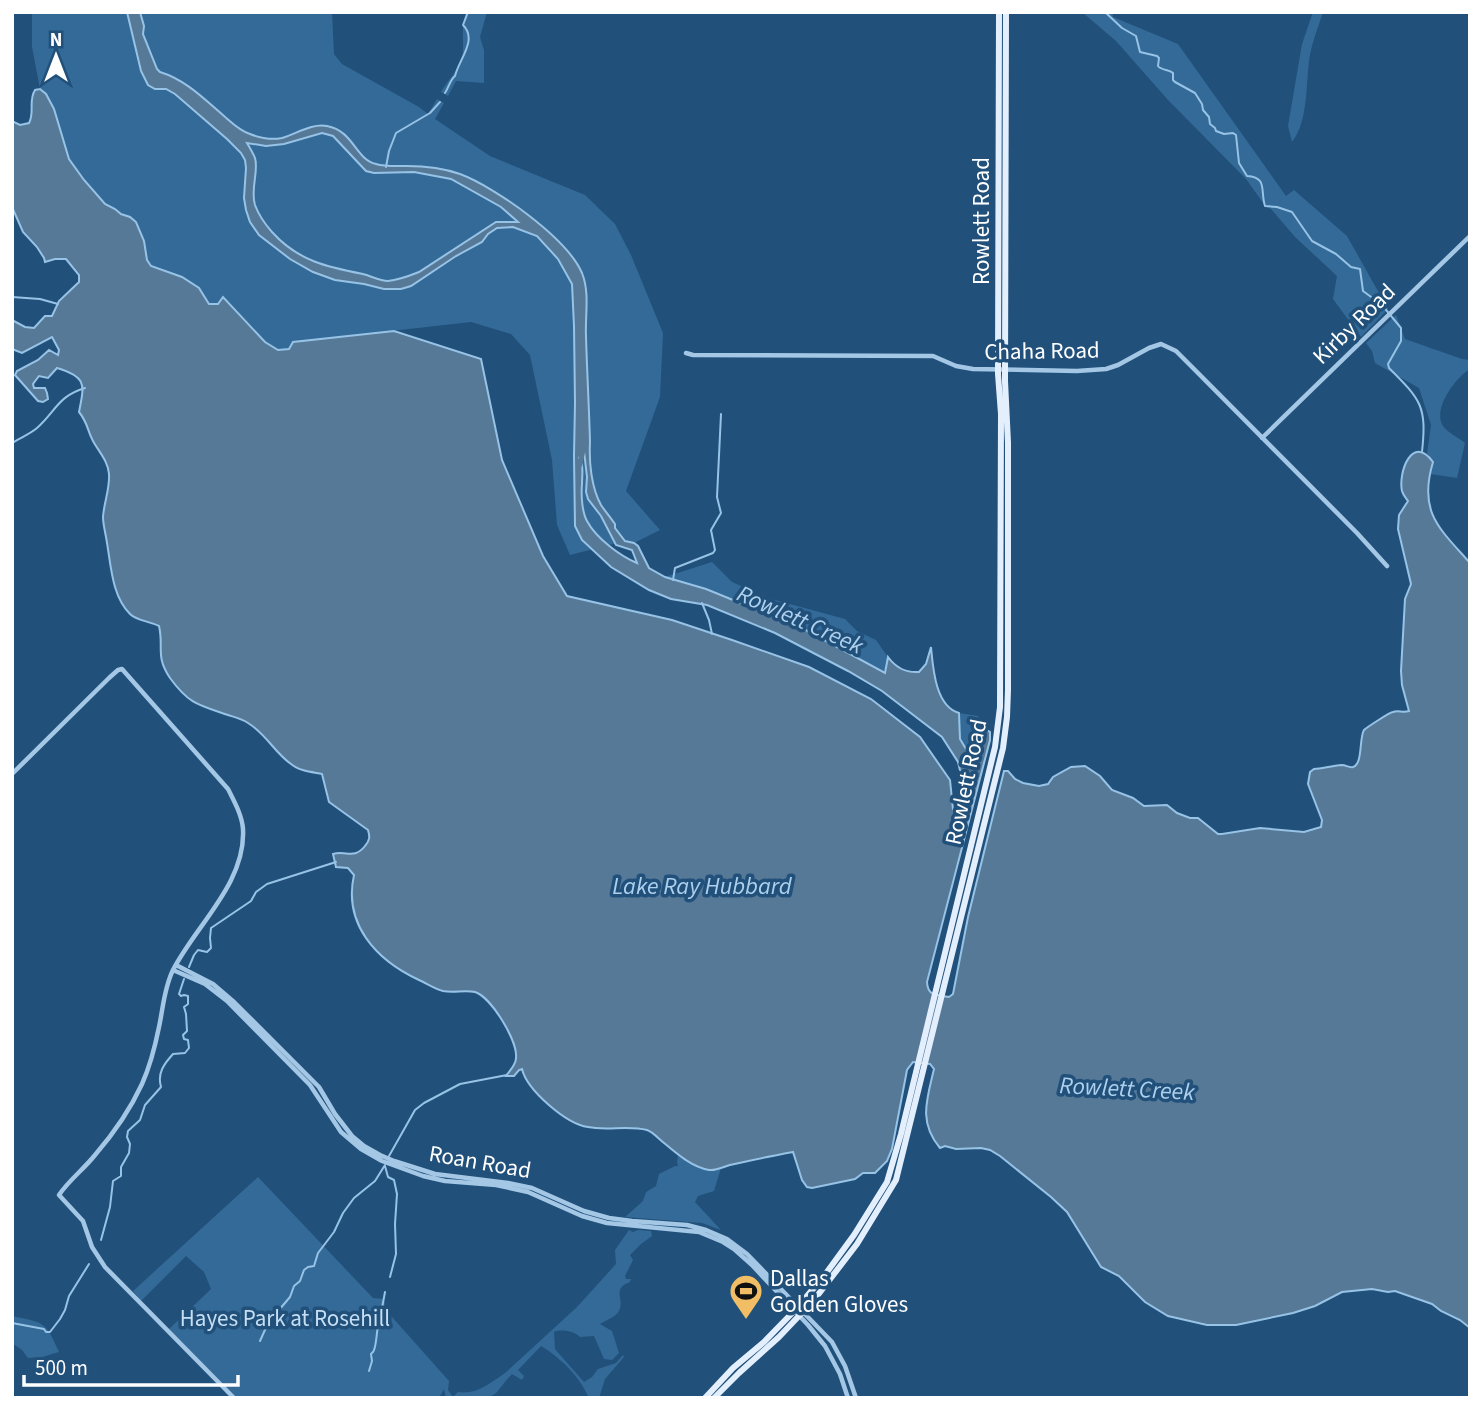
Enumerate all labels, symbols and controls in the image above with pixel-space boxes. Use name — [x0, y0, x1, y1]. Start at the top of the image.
north arrow — [21, 21, 91, 91]
text: N — [50, 27, 62, 54]
street label: Rowlett Road — [965, 157, 998, 285]
street label: Kirby Road — [1305, 276, 1403, 372]
street label: Chaha Road — [984, 333, 1100, 369]
water label: Rowlett Creek — [731, 577, 869, 664]
street label: Rowlett Road — [937, 716, 995, 848]
water label: Lake Ray Hubbard — [612, 869, 793, 904]
water label: Rowlett Creek — [1059, 1068, 1196, 1110]
street label: Roan Road — [426, 1137, 534, 1187]
place label: Dallas Golden Gloves — [770, 1262, 908, 1321]
sports icon: Dallas Golden Gloves — [727, 1272, 765, 1321]
park label: Hayes Park at Rosehill — [180, 1302, 390, 1335]
scale bar — [24, 1344, 238, 1388]
text: 500 m — [35, 1353, 88, 1383]

